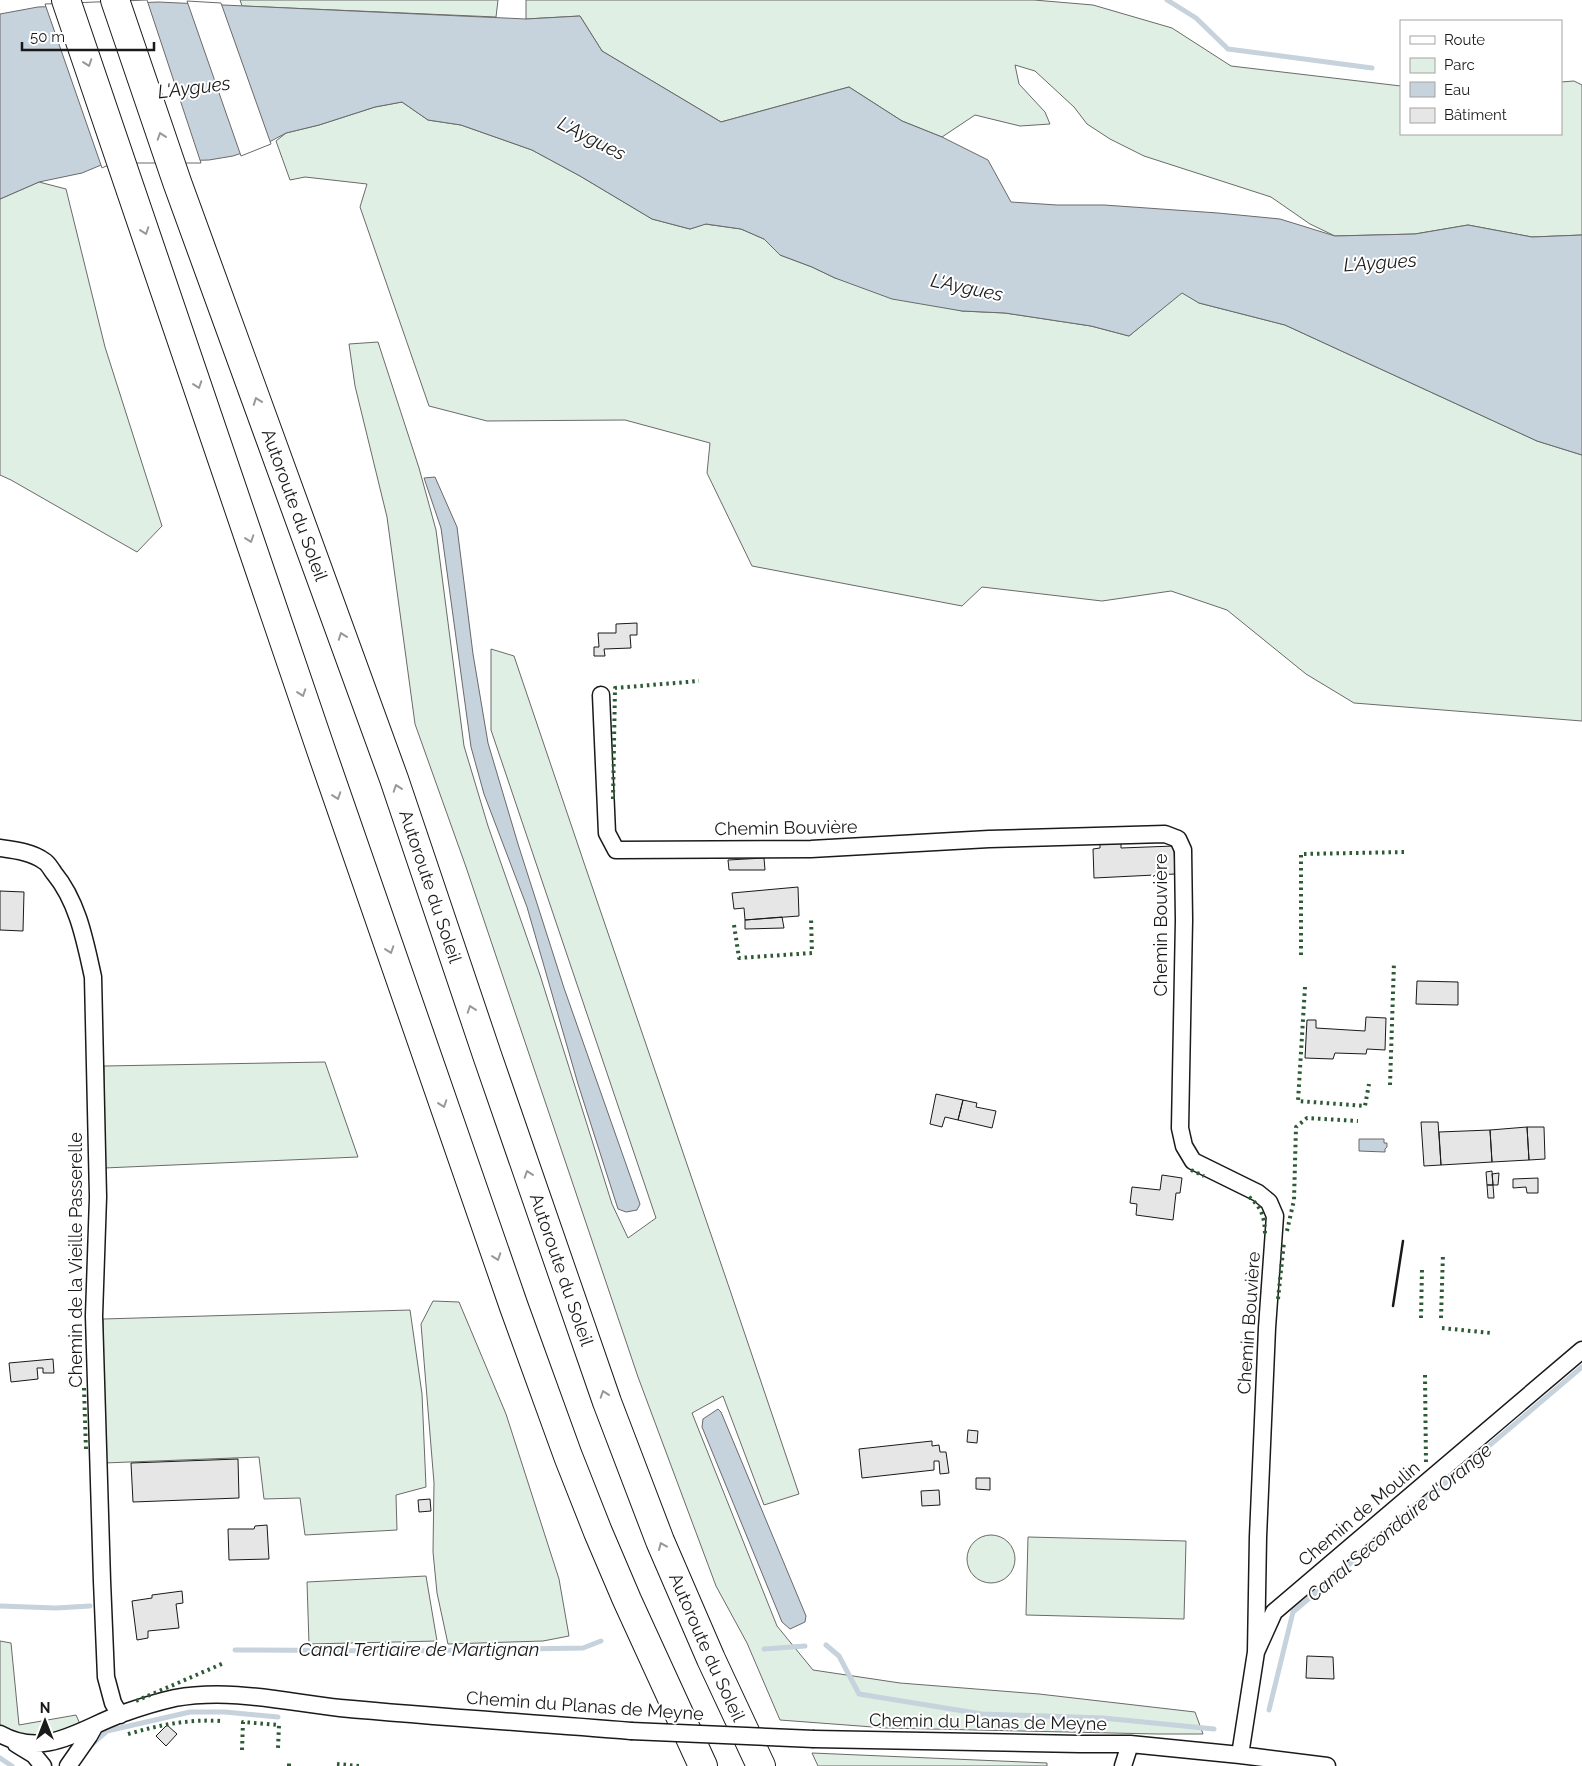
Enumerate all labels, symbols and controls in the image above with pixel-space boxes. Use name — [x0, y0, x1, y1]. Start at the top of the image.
scale bar — [22, 20, 155, 52]
legend — [1400, 20, 1562, 135]
text: 50 m — [30, 28, 65, 46]
text: Route — [1444, 31, 1485, 49]
text: Parc — [1444, 56, 1475, 74]
one-way arrow — [82, 58, 92, 66]
water label: L'Aygues — [156, 72, 232, 102]
text: Eau — [1444, 81, 1470, 99]
text: Bâtiment — [1444, 106, 1507, 124]
water label: L'Aygues — [554, 112, 630, 164]
one-way arrow — [157, 132, 167, 141]
one-way arrow — [140, 227, 150, 235]
water label: L'Aygues — [1343, 248, 1417, 276]
water label: L'Aygues — [929, 269, 1005, 305]
one-way arrow — [192, 380, 202, 389]
one-way arrow — [253, 397, 263, 405]
street label: Autoroute du Soleil — [258, 426, 332, 584]
one-way arrow — [245, 534, 255, 543]
one-way arrow — [338, 632, 348, 640]
one-way arrow — [296, 688, 306, 697]
one-way arrow — [393, 785, 403, 793]
one-way arrow — [331, 792, 341, 800]
street label: Autoroute du Soleil — [395, 807, 466, 966]
street label: Chemin Bouvière — [714, 816, 858, 839]
street label: Chemin Bouvière — [1150, 853, 1171, 997]
one-way arrow — [384, 945, 394, 954]
one-way arrow — [467, 1005, 477, 1013]
one-way arrow — [437, 1099, 447, 1107]
street label: Chemin de la Vieille Passerelle — [65, 1132, 86, 1388]
one-way arrow — [524, 1171, 534, 1179]
street label: Autoroute du Soleil — [526, 1190, 598, 1349]
street label: Chemin Bouvière — [1233, 1250, 1264, 1395]
one-way arrow — [491, 1252, 501, 1261]
one-way arrow — [600, 1390, 610, 1399]
water label: Canal Secondaire d'Orange — [1302, 1438, 1496, 1606]
street label: Chemin de Moulin — [1294, 1457, 1424, 1570]
one-way arrow — [658, 1542, 669, 1551]
street label: Autoroute du Soleil — [665, 1570, 750, 1725]
water label: Canal Tertiaire de Martignan — [299, 1638, 539, 1660]
street label: Chemin du Planas de Meyne — [466, 1687, 705, 1724]
north arrow — [20, 1696, 70, 1746]
text: N — [40, 1700, 50, 1716]
street label: Chemin du Planas de Meyne — [869, 1709, 1108, 1734]

